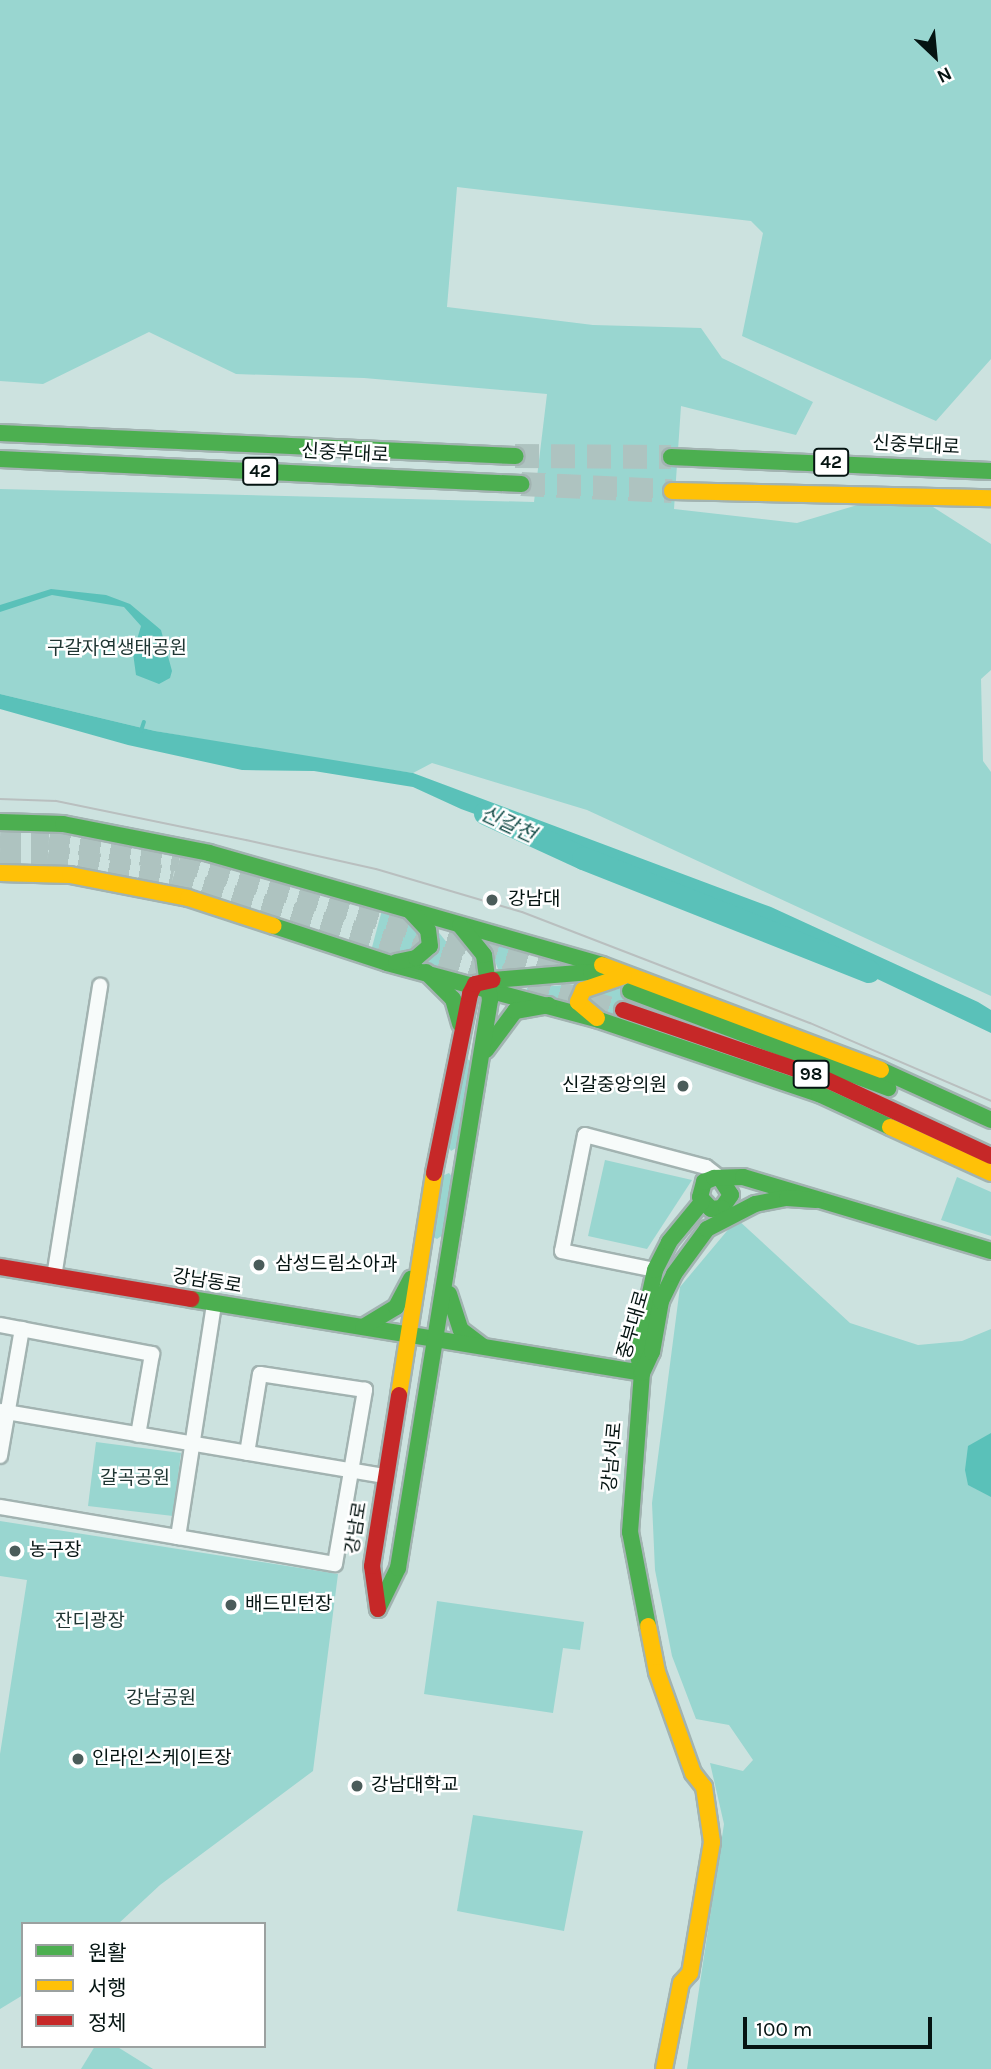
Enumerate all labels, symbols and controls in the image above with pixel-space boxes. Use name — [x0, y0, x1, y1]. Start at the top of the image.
north arrow — [900, 21, 970, 91]
text: N — [933, 62, 955, 88]
street label: 신중부대로 — [872, 432, 960, 460]
street label: 신중부대로 — [301, 440, 389, 468]
road number: 42 — [812, 448, 850, 476]
road number: 42 — [241, 457, 279, 486]
park label: 구갈자연생태공원 — [47, 638, 187, 660]
water label: 신갈천 — [476, 800, 540, 848]
place label: 강남대 — [508, 889, 560, 911]
marker: 강남대 — [482, 890, 502, 910]
road number: 98 — [792, 1059, 830, 1088]
place label: 신갈중앙의원 — [562, 1075, 667, 1097]
marker: 신갈중앙의원 — [673, 1076, 693, 1096]
place label: 삼성드림소아과 — [275, 1254, 397, 1276]
marker: 삼성드림소아과 — [249, 1255, 269, 1275]
street label: 강남동로 — [171, 1265, 243, 1299]
street label: 중부대로 — [613, 1288, 655, 1362]
street label: 강남서로 — [599, 1421, 627, 1493]
park label: 갈곡공원 — [100, 1468, 170, 1490]
street label: 강남로 — [342, 1500, 372, 1556]
place label: 농구장 — [29, 1540, 81, 1562]
marker: 농구장 — [7, 1543, 23, 1559]
place label: 배드민턴장 — [245, 1594, 332, 1616]
marker: 배드민턴장 — [223, 1597, 239, 1613]
park label: 잔디광장 — [55, 1611, 125, 1633]
park label: 강남공원 — [126, 1688, 196, 1710]
place label: 인라인스케이트장 — [92, 1748, 232, 1770]
marker: 인라인스케이트장 — [70, 1751, 86, 1767]
place label: 강남대학교 — [371, 1775, 458, 1797]
marker: 강남대학교 — [349, 1778, 365, 1794]
legend — [21, 1922, 266, 2048]
text: 원활 — [88, 1941, 127, 1965]
text: 서행 — [88, 1976, 127, 2000]
scale bar — [746, 2002, 935, 2046]
text: 정체 — [88, 2011, 127, 2035]
text: 100 m — [756, 2017, 813, 2041]

